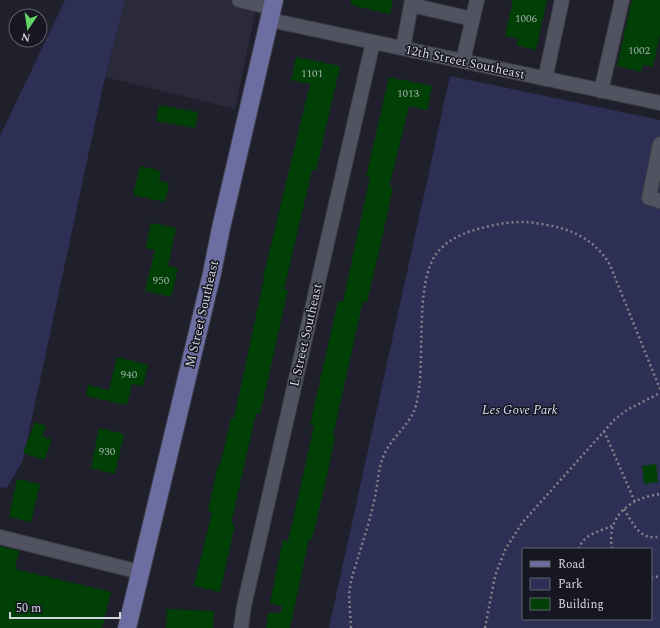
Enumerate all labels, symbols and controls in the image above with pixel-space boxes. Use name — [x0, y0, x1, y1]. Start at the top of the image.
north arrow — [8, 8, 48, 48]
house number: 1006 — [515, 10, 537, 27]
text: N — [20, 28, 32, 47]
street label: 12th Street Southeast — [403, 40, 527, 85]
house number: 1002 — [628, 42, 650, 59]
house number: 1101 — [301, 65, 323, 82]
house number: 1013 — [397, 85, 419, 102]
street label: M Street Southeast — [180, 258, 224, 370]
house number: 950 — [153, 272, 170, 289]
street label: L Street Southeast — [284, 281, 328, 389]
house number: 940 — [121, 366, 138, 383]
park label: Les Gove Park — [482, 400, 558, 420]
house number: 930 — [99, 443, 116, 460]
legend — [522, 548, 652, 620]
text: Road — [558, 555, 585, 574]
text: Park — [558, 575, 583, 594]
scale bar — [10, 594, 120, 620]
text: Building — [558, 595, 604, 614]
text: 50 m — [16, 599, 41, 618]

